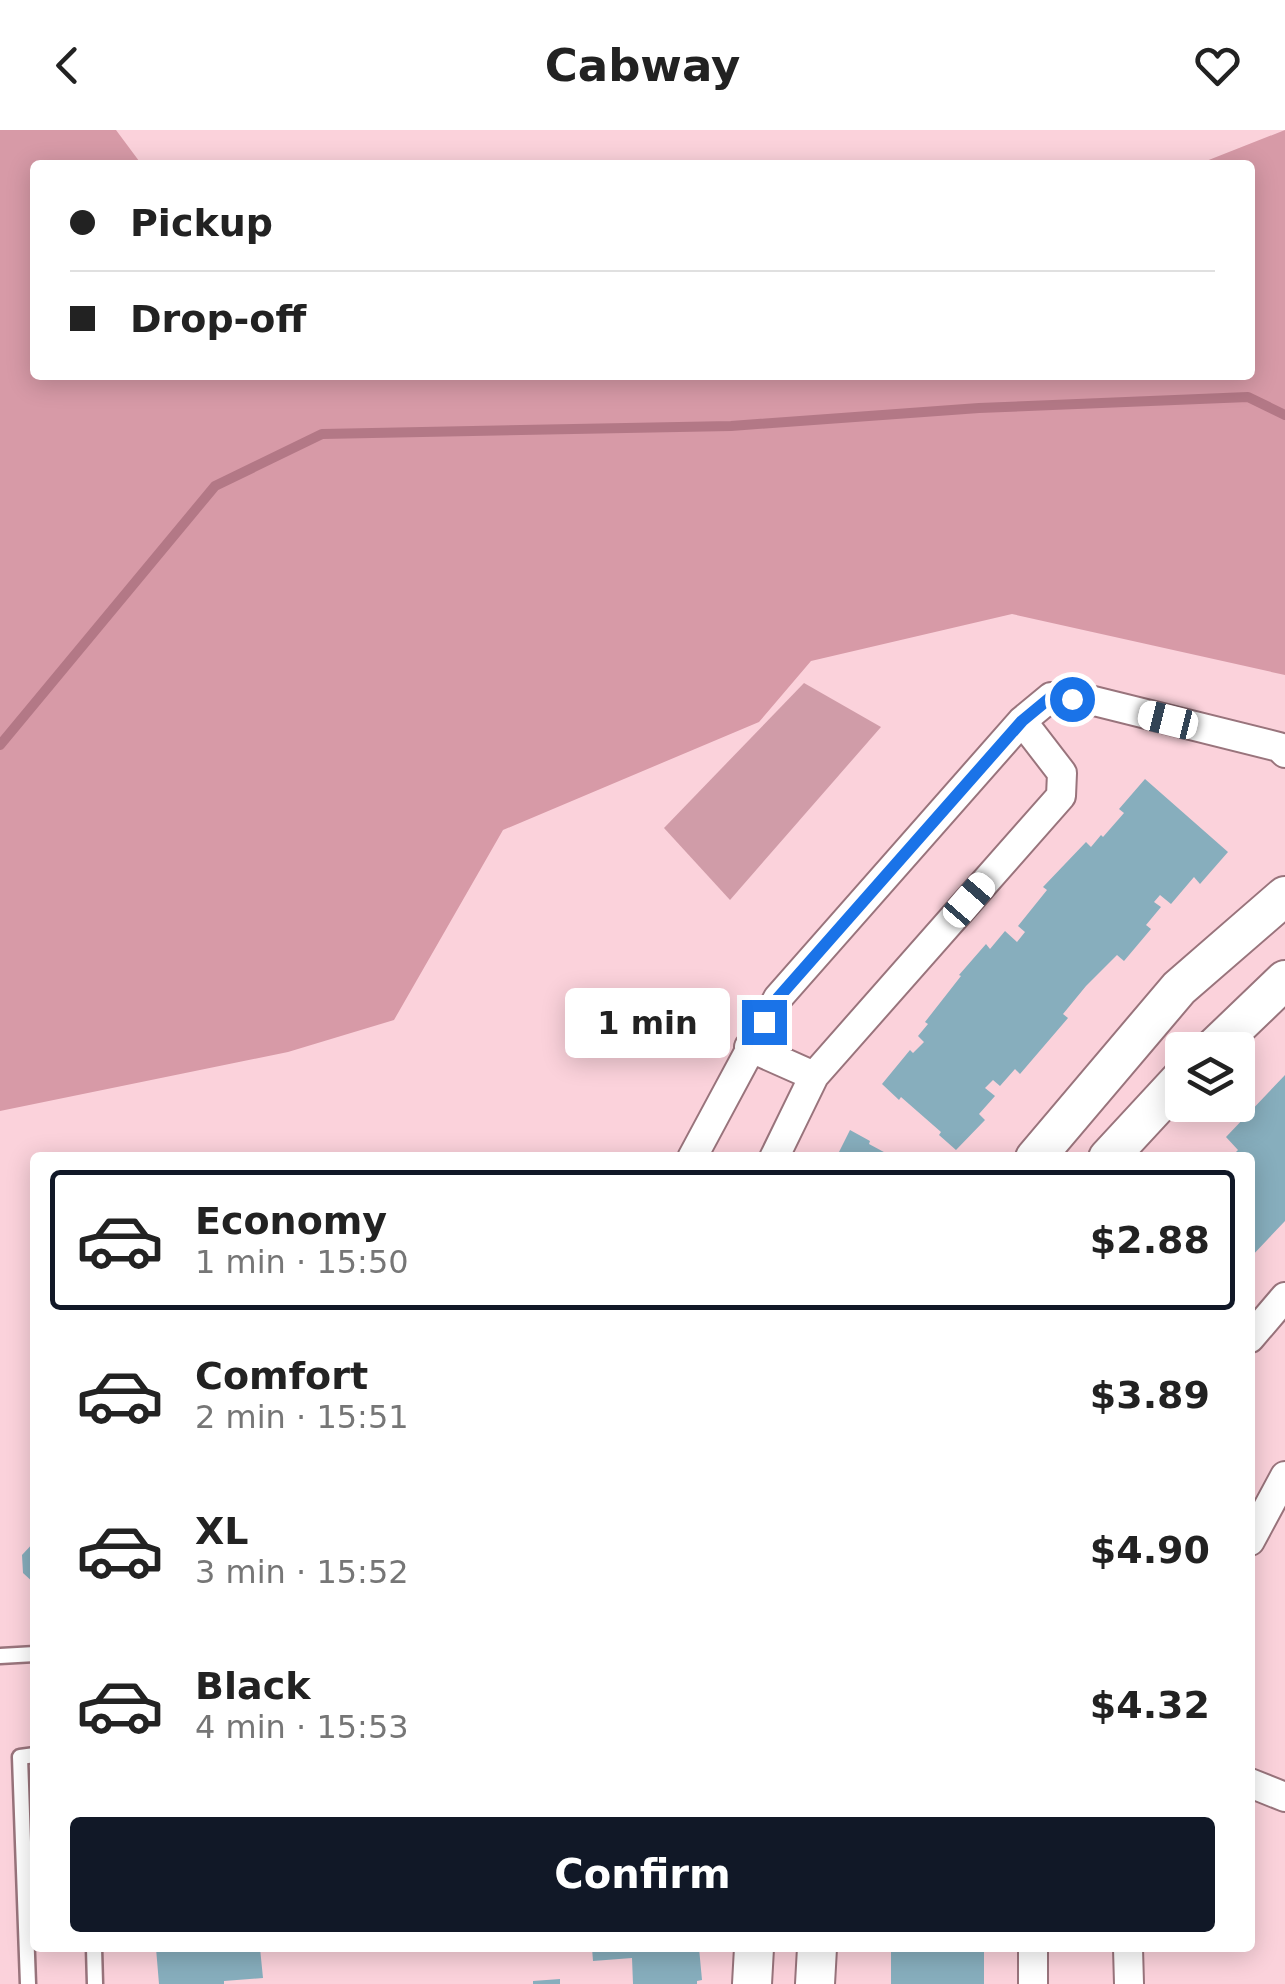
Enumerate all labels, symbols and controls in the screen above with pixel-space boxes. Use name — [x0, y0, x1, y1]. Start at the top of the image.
icon: back — [40, 38, 95, 93]
icon: heart — [1190, 38, 1245, 93]
text: Cabway — [545, 39, 740, 92]
text: Pickup — [130, 201, 273, 245]
text: Drop-off — [130, 297, 306, 341]
route start — [1050, 677, 1095, 722]
car — [1135, 698, 1201, 742]
car — [938, 868, 1000, 932]
callout: 1 min — [564, 987, 729, 1057]
route end — [742, 1000, 787, 1045]
text: 1 min — [597, 1004, 698, 1042]
map controls — [1165, 1032, 1255, 1122]
button: layers — [1165, 1032, 1255, 1122]
icon: car — [75, 1195, 165, 1285]
text: Economy — [195, 1199, 387, 1243]
text: $2.88 — [1090, 1218, 1210, 1262]
text: 1 min · 15:50 — [195, 1243, 409, 1281]
icon: car — [75, 1350, 165, 1440]
text: Comfort — [195, 1354, 368, 1398]
text: $3.89 — [1090, 1373, 1210, 1417]
text: 2 min · 15:51 — [195, 1398, 409, 1436]
icon: car — [75, 1505, 165, 1595]
text: XL — [195, 1509, 249, 1553]
text: $4.90 — [1090, 1528, 1210, 1572]
text: 3 min · 15:52 — [195, 1553, 409, 1591]
icon: car — [75, 1660, 165, 1750]
text: Black — [195, 1664, 310, 1708]
text: $4.32 — [1090, 1683, 1210, 1727]
text: 4 min · 15:53 — [195, 1708, 409, 1746]
button: Confirm — [70, 1817, 1215, 1932]

